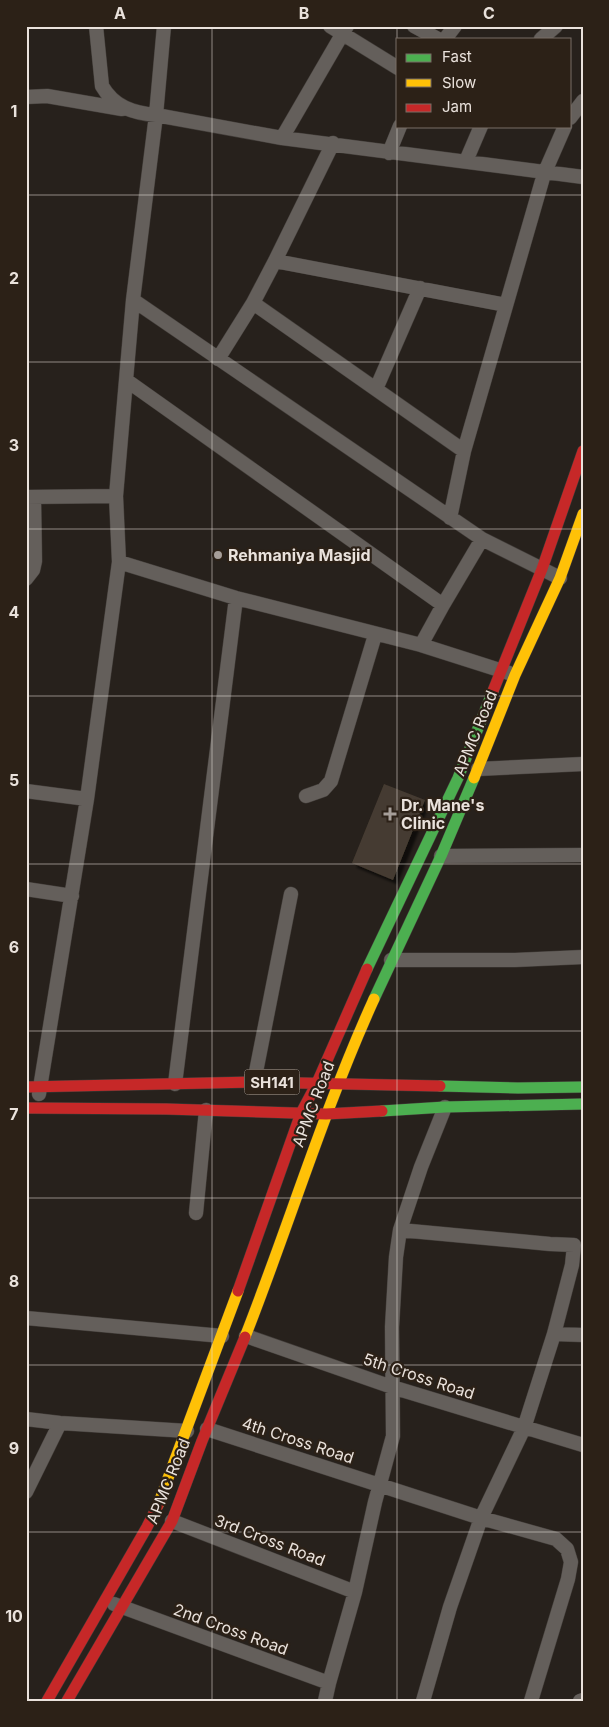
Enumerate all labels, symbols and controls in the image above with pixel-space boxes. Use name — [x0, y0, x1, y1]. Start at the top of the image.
text: A — [114, 3, 126, 23]
text: B — [299, 3, 309, 23]
text: C — [483, 3, 495, 23]
legend — [396, 38, 572, 128]
text: Fast — [442, 47, 472, 66]
text: Slow — [442, 73, 476, 92]
text: Jam — [442, 97, 472, 116]
text: 1 — [11, 101, 17, 121]
text: 2 — [9, 268, 19, 288]
text: 3 — [9, 435, 19, 455]
place label: Rehmaniya Masjid — [228, 545, 370, 565]
marker: Rehmaniya Masjid — [212, 549, 224, 561]
text: 4 — [9, 602, 20, 622]
street label: APMC Road — [449, 687, 501, 779]
text: 5 — [9, 770, 19, 790]
place label: Dr. Mane's Clinic — [401, 795, 484, 833]
marker: Dr. Mane's Clinic — [383, 807, 397, 821]
text: 6 — [9, 937, 19, 957]
street label: APMC Road — [287, 1058, 339, 1150]
road number: SH141 — [244, 1070, 300, 1094]
text: 7 — [9, 1104, 19, 1124]
text: 8 — [9, 1271, 19, 1291]
street label: 5th Cross Road — [361, 1349, 477, 1403]
street label: 4th Cross Road — [239, 1412, 357, 1468]
street label: APMC Road — [142, 1435, 194, 1527]
text: 9 — [9, 1438, 19, 1458]
street label: 3rd Cross Road — [212, 1510, 328, 1570]
street label: 2nd Cross Road — [171, 1599, 291, 1659]
text: 10 — [5, 1606, 23, 1626]

